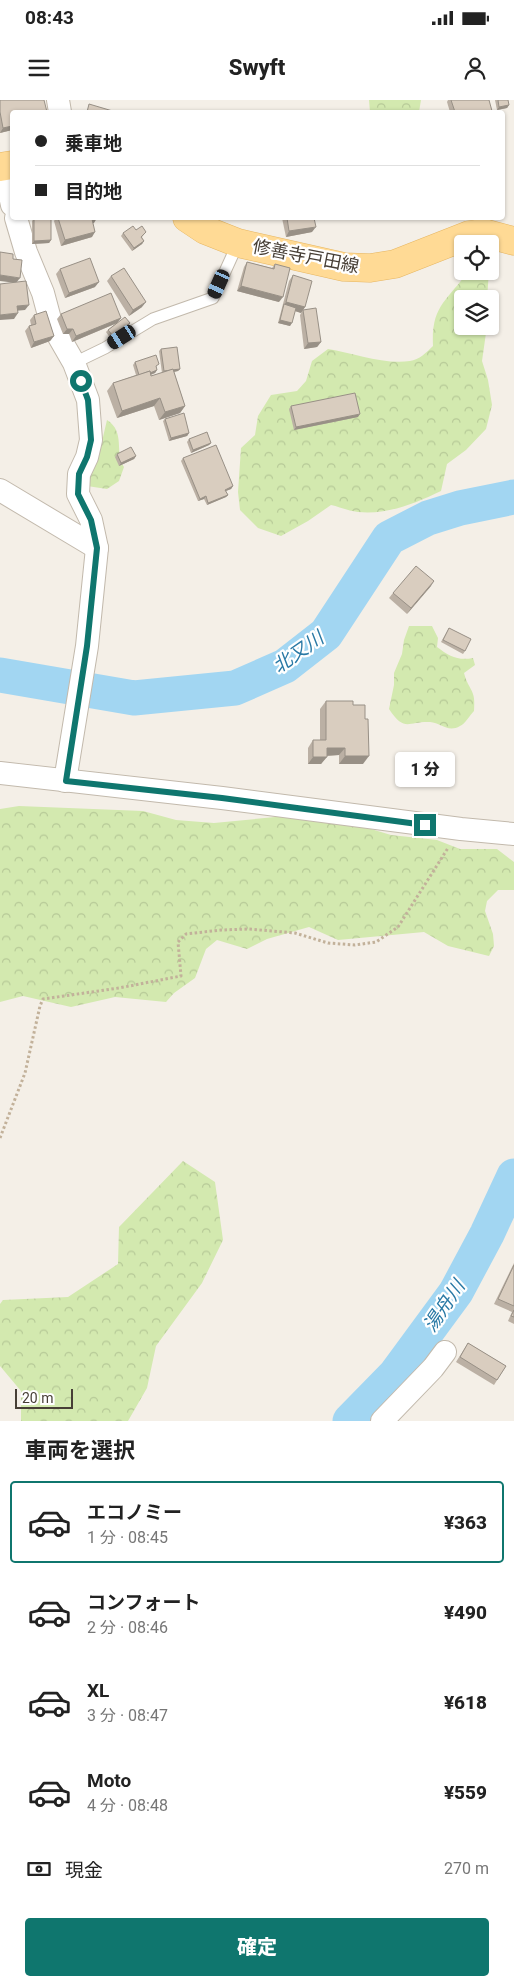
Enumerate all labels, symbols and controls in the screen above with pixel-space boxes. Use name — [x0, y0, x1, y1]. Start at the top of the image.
text: 08:43 — [25, 6, 74, 29]
icon: menu — [25, 54, 53, 82]
icon: person — [461, 54, 489, 82]
text: Swyft — [229, 55, 285, 80]
text: 乗車地 — [65, 132, 122, 155]
text: 目的地 — [65, 180, 122, 203]
street label: 修善寺戸田線 — [251, 235, 361, 277]
map controls — [454, 235, 499, 335]
button: locate — [454, 235, 499, 280]
car — [206, 267, 231, 301]
button: layers — [454, 290, 499, 335]
car — [105, 323, 138, 351]
route start — [70, 370, 92, 392]
water label: 北又川 — [268, 625, 330, 678]
callout: 1 分 — [395, 752, 455, 788]
text: 1 分 — [410, 760, 440, 779]
route end — [414, 814, 436, 836]
water label: 湯舟川 — [419, 1274, 471, 1336]
scale bar — [15, 1386, 72, 1409]
text: 20 m — [22, 1390, 54, 1406]
text: 車両を選択 — [25, 1438, 135, 1463]
icon: car — [27, 1500, 72, 1545]
text: エコノミー — [87, 1501, 182, 1524]
text: ¥363 — [444, 1511, 487, 1534]
text: 1 分 · 08:45 — [87, 1528, 168, 1547]
icon: car — [27, 1590, 72, 1635]
text: コンフォート — [87, 1591, 200, 1614]
text: ¥490 — [444, 1601, 487, 1624]
text: 2 分 · 08:46 — [87, 1618, 168, 1637]
text: XL — [87, 1679, 109, 1702]
icon: car — [27, 1680, 72, 1725]
text: ¥618 — [444, 1691, 487, 1714]
text: 3 分 · 08:47 — [87, 1706, 168, 1725]
text: Moto — [87, 1769, 131, 1792]
icon: car — [27, 1770, 72, 1815]
text: ¥559 — [444, 1781, 487, 1804]
text: 4 分 · 08:48 — [87, 1796, 168, 1815]
icon: cash — [25, 1855, 53, 1883]
text: 現金 — [65, 1859, 103, 1882]
text: 270 m — [444, 1859, 489, 1878]
button: 確定 — [25, 1918, 489, 1976]

